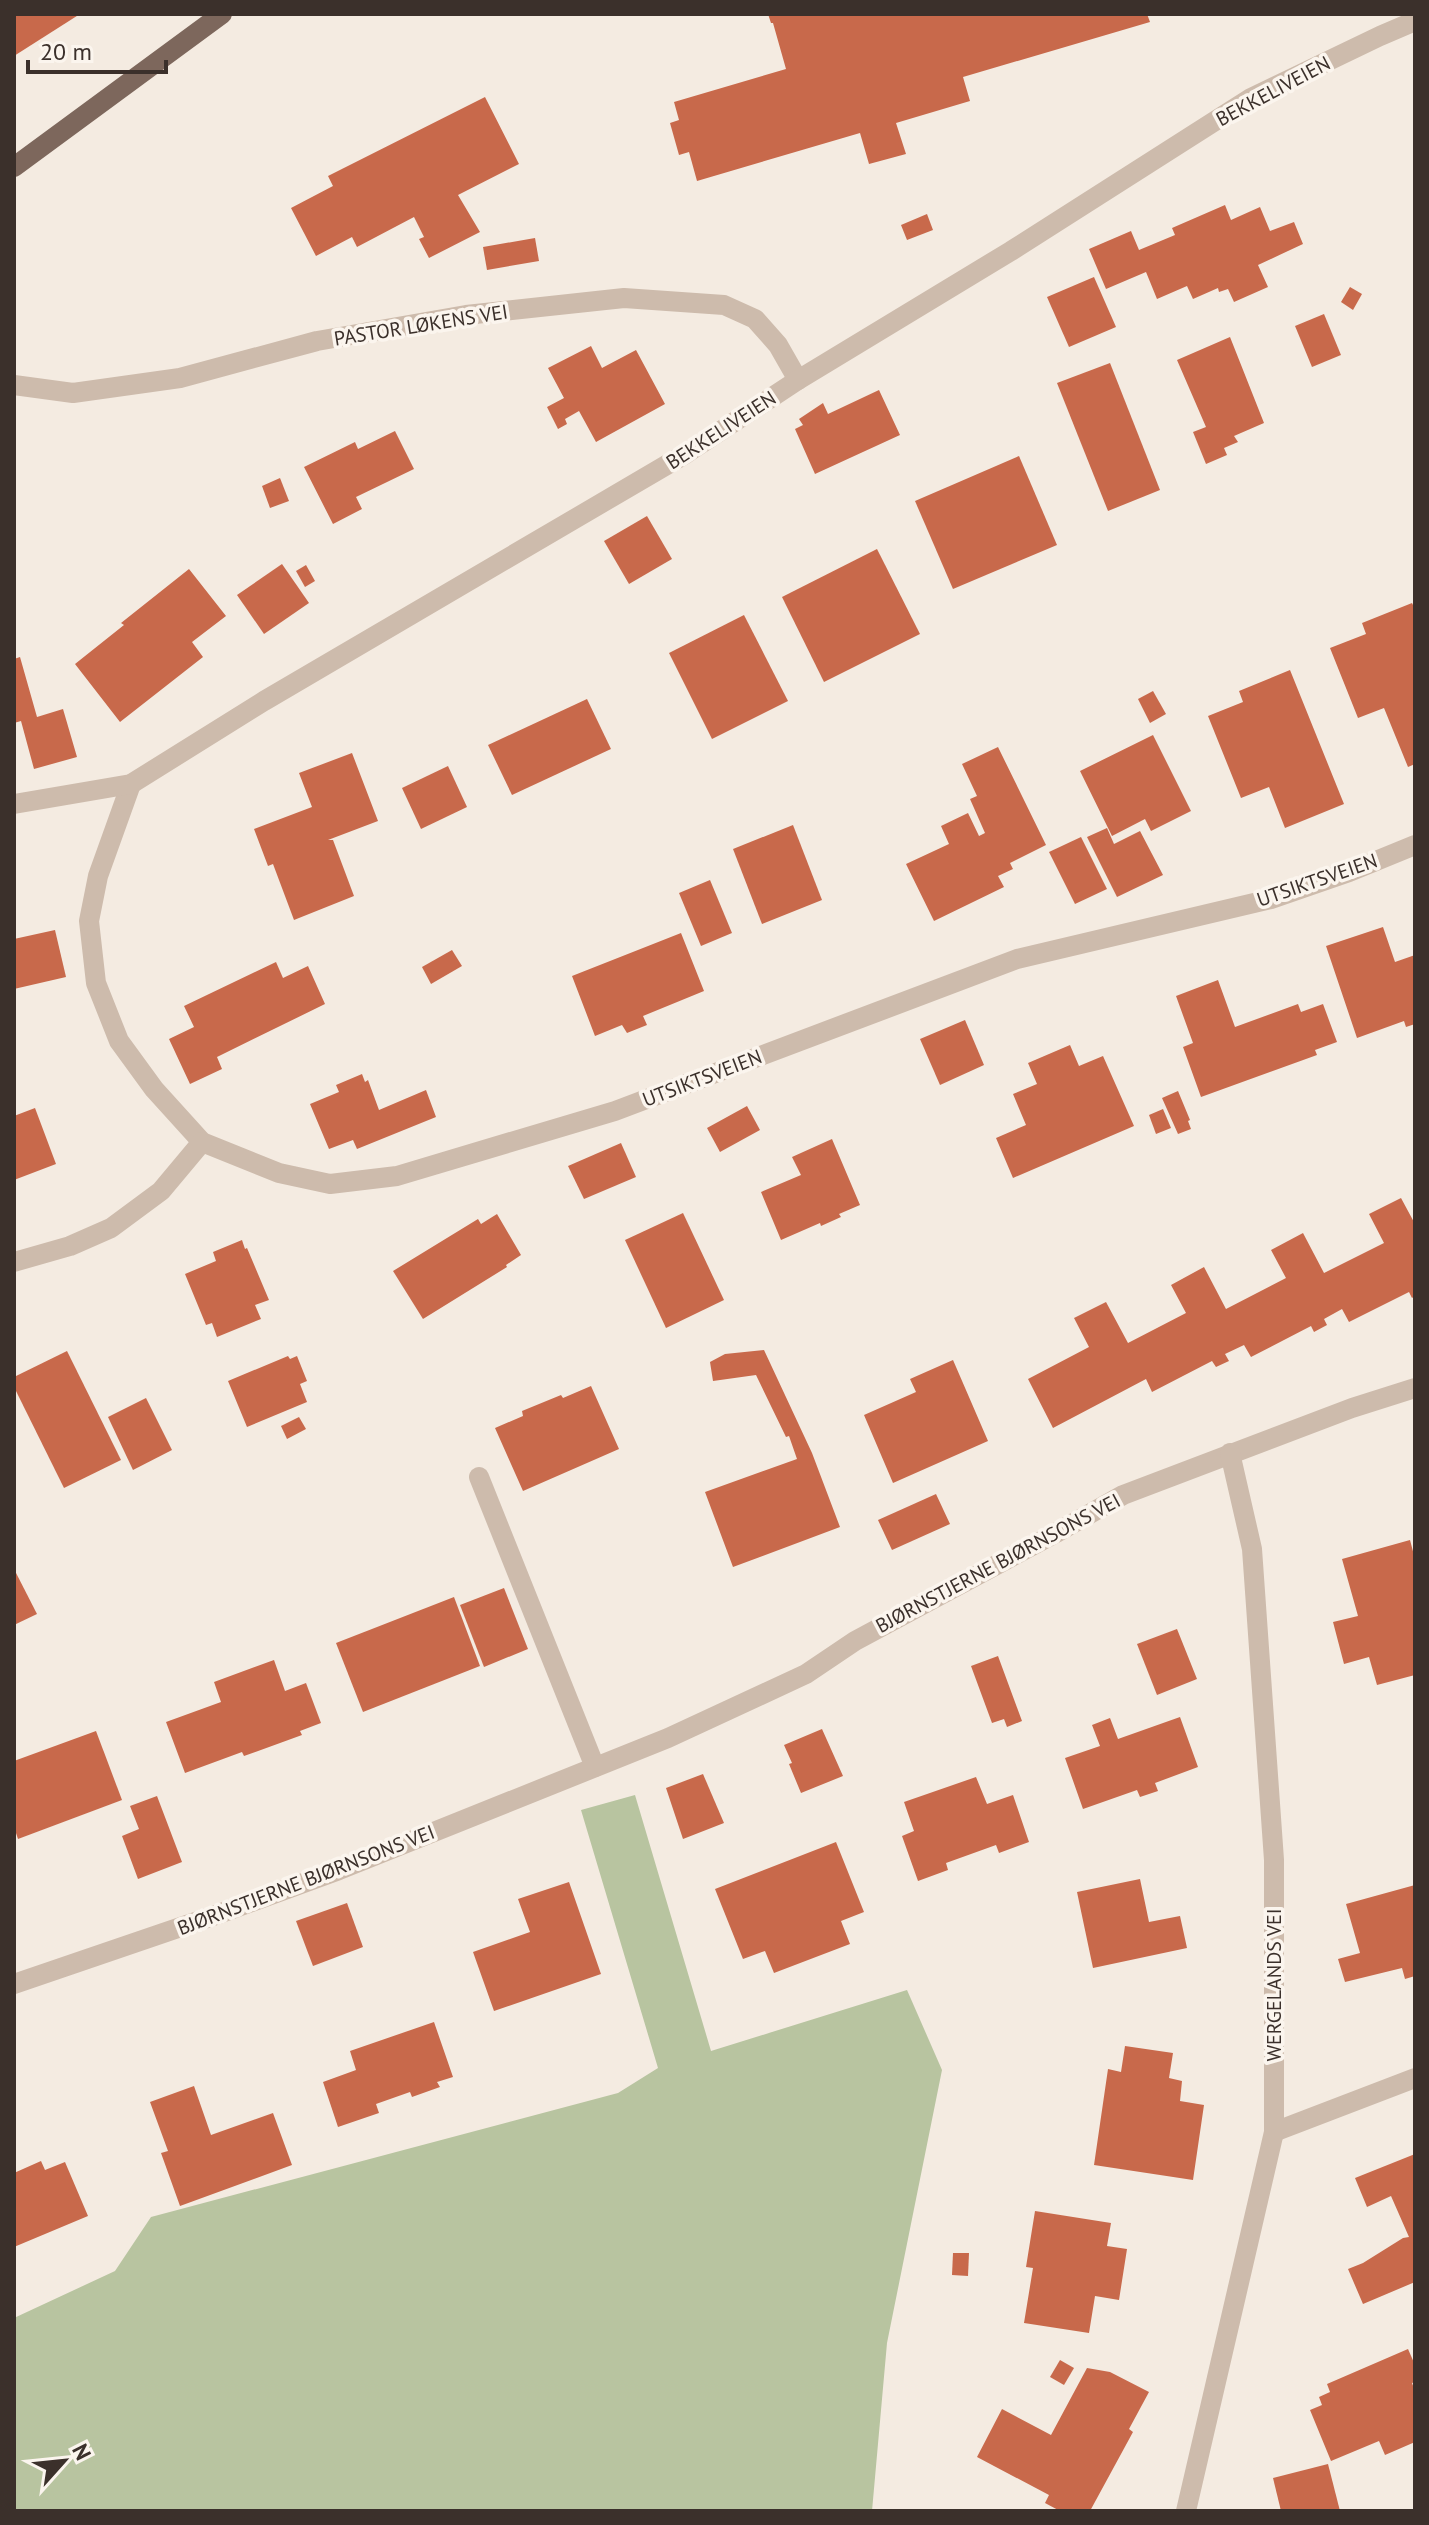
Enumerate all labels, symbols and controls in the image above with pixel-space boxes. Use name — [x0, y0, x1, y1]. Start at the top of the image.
scale bar — [28, 24, 166, 74]
text: 20 m — [40, 36, 92, 67]
street label: BEKKELIVEIEN — [1211, 50, 1335, 132]
street label: PASTOR LØKENS VEI — [332, 298, 510, 352]
street label: BEKKELIVEIEN — [661, 385, 781, 475]
street label: UTSIKTSVEIEN — [1253, 847, 1381, 913]
street label: UTSIKTSVEIEN — [639, 1043, 765, 1113]
street label: BJØRNSTJERNE BJØRNSONS VEI — [871, 1487, 1125, 1639]
street label: BJØRNSTJERNE BJØRNSONS VEI — [174, 1819, 438, 1941]
street label: WERGELANDS VEI — [1261, 1908, 1287, 2062]
north arrow — [24, 2421, 104, 2501]
text: N — [66, 2439, 98, 2465]

